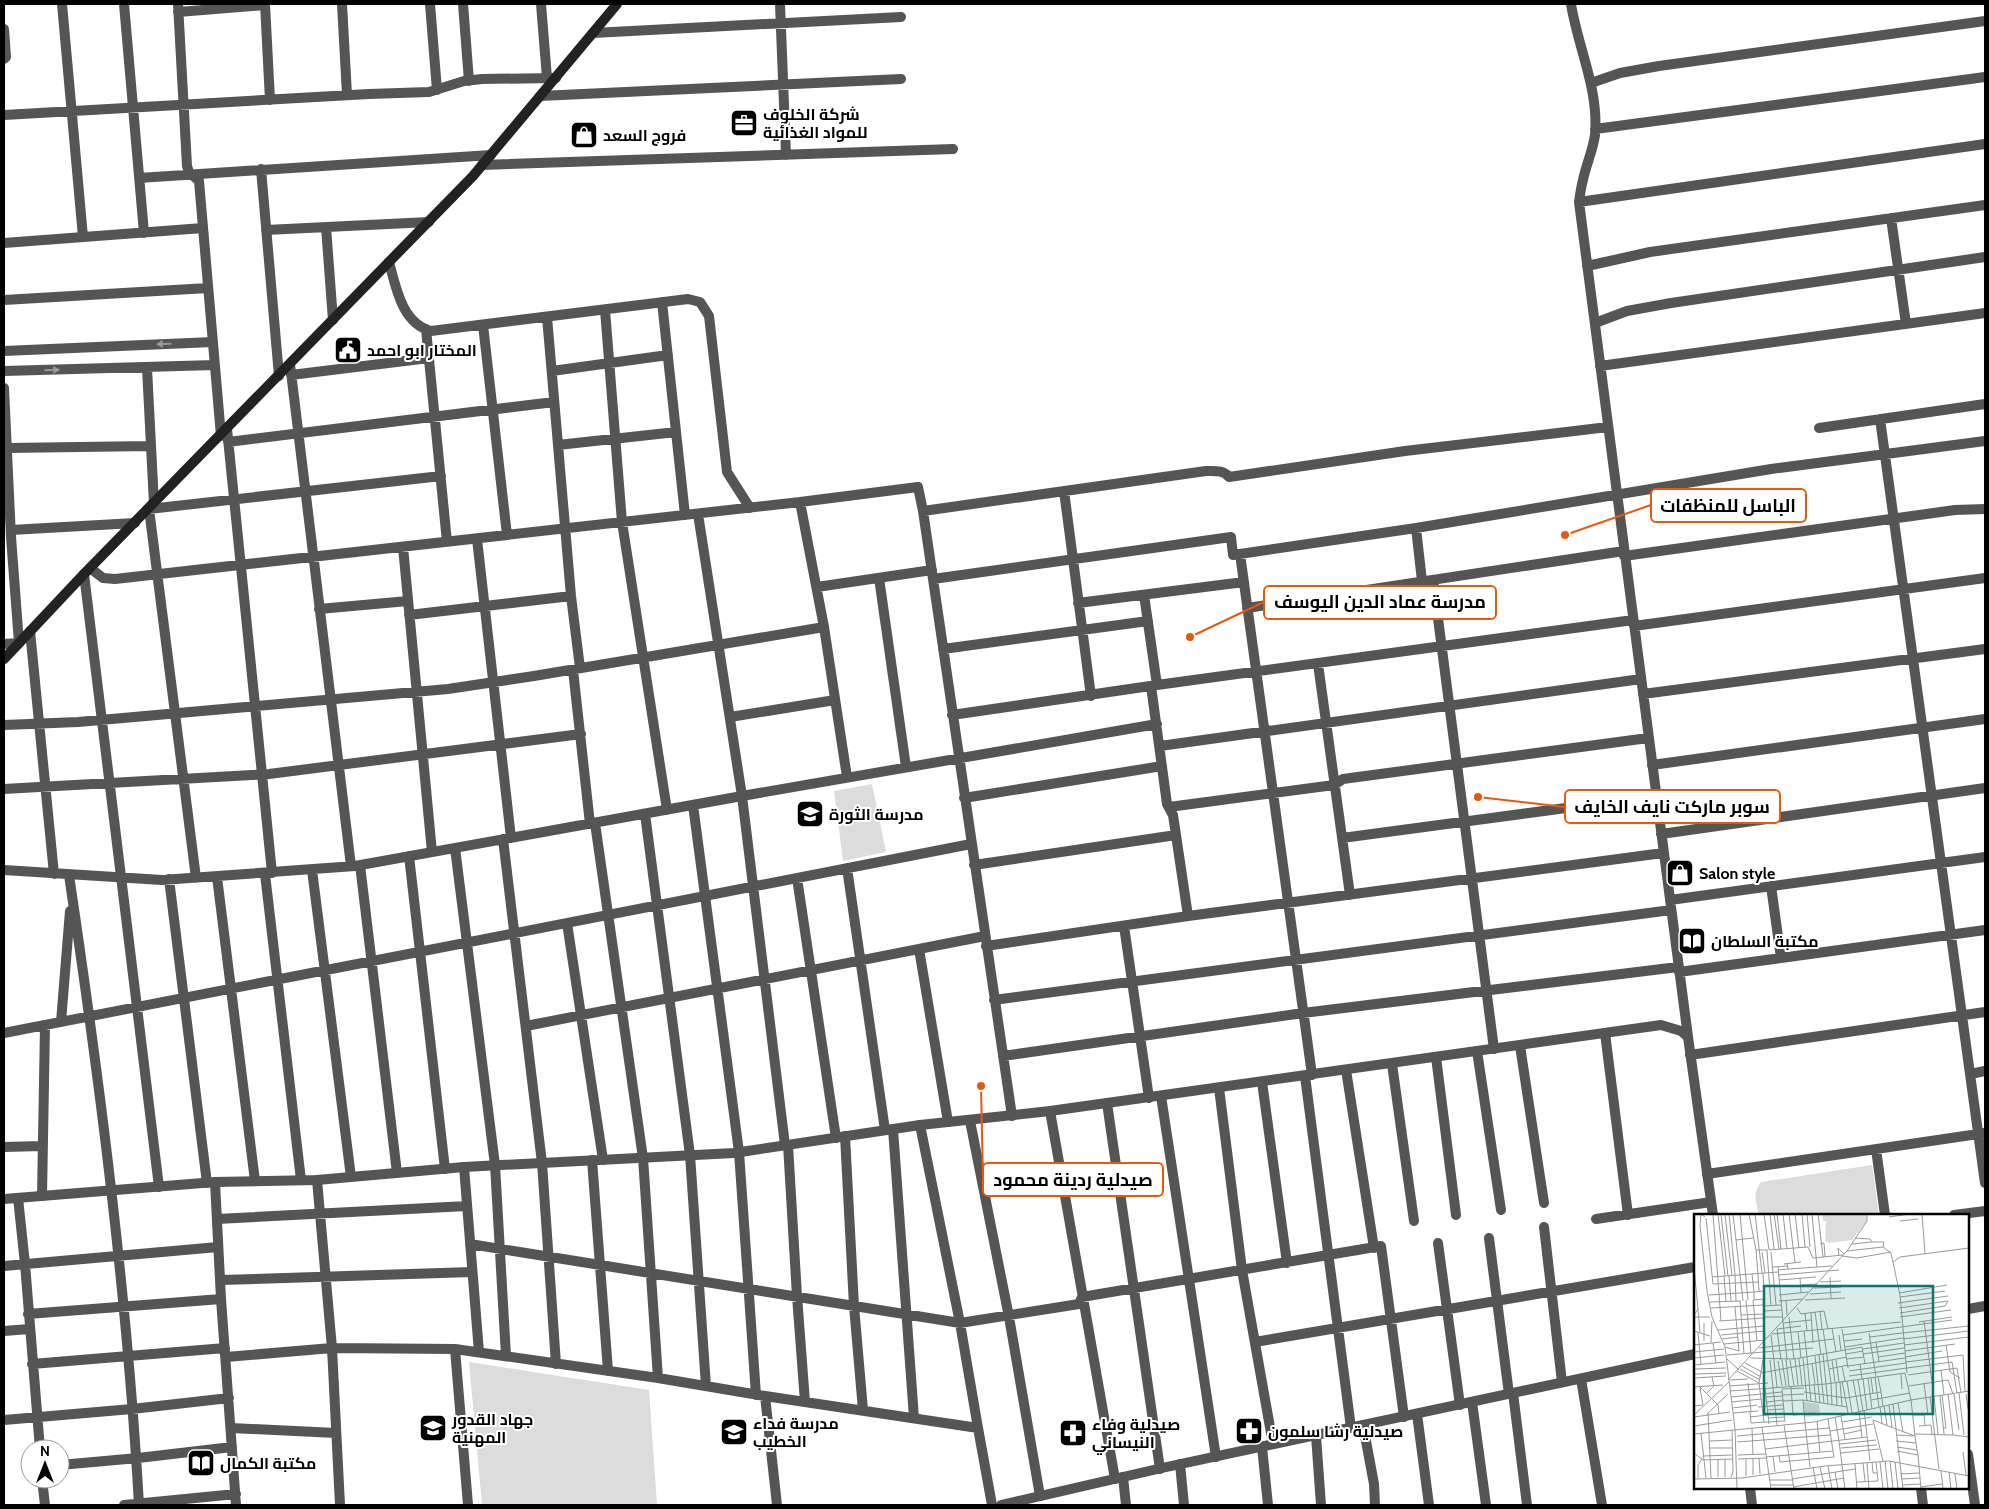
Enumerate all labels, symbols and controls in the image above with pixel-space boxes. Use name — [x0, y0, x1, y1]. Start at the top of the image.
place label: شركة الخلوف للمواد الغذائية — [763, 105, 867, 142]
office icon: شركة الخلوف للمواد الغذائية — [729, 108, 759, 138]
shop icon: فروج السعد — [569, 120, 599, 150]
place label: فروج السعد — [603, 126, 686, 146]
public building icon: المختار ابو احمد — [333, 335, 363, 365]
one-way arrow — [156, 340, 172, 348]
place label: المختار ابو احمد — [367, 341, 477, 360]
one-way arrow — [45, 366, 61, 374]
callout: الباسل للمنظفات — [1651, 489, 1806, 522]
text: الباسل للمنظفات — [1660, 495, 1796, 517]
callout: مدرسة عماد الدين اليوسف — [1264, 586, 1496, 619]
text: مدرسة عماد الدين اليوسف — [1274, 591, 1486, 613]
callout: سوبر ماركت نايف الخايف — [1565, 790, 1780, 823]
text: سوبر ماركت نايف الخايف — [1574, 796, 1770, 818]
school or university icon: مدرسة الثورة — [795, 799, 825, 829]
place label: مدرسة الثورة — [829, 805, 923, 824]
shop icon: Salon style — [1665, 858, 1695, 888]
place label: Salon style — [1699, 864, 1775, 883]
library icon: مكتبة السلطان — [1677, 926, 1707, 956]
place label: مكتبة السلطان — [1711, 932, 1819, 951]
callout: صيدلية ردينة محمود — [983, 1163, 1163, 1196]
text: صيدلية ردينة محمود — [993, 1169, 1153, 1191]
inset map — [1694, 1214, 1969, 1489]
place label: جهاد القدور المهنية — [451, 1410, 533, 1447]
school or university icon: جهاد القدور المهنية — [418, 1413, 448, 1443]
place label: مدرسة فداء الخطيب — [753, 1414, 839, 1451]
place label: صيدلية وفاء النيساني — [1092, 1415, 1180, 1455]
pharmacy icon: صيدلية رشا سلمون — [1234, 1416, 1264, 1446]
school or university icon: مدرسة فداء الخطيب — [719, 1417, 749, 1447]
pharmacy icon: صيدلية وفاء النيساني — [1058, 1418, 1088, 1448]
place label: صيدلية رشا سلمون — [1268, 1422, 1403, 1441]
north arrow — [20, 1439, 70, 1489]
text: N — [40, 1442, 50, 1460]
library icon: مكتبة الكمال — [186, 1448, 216, 1478]
place label: مكتبة الكمال — [220, 1454, 316, 1473]

